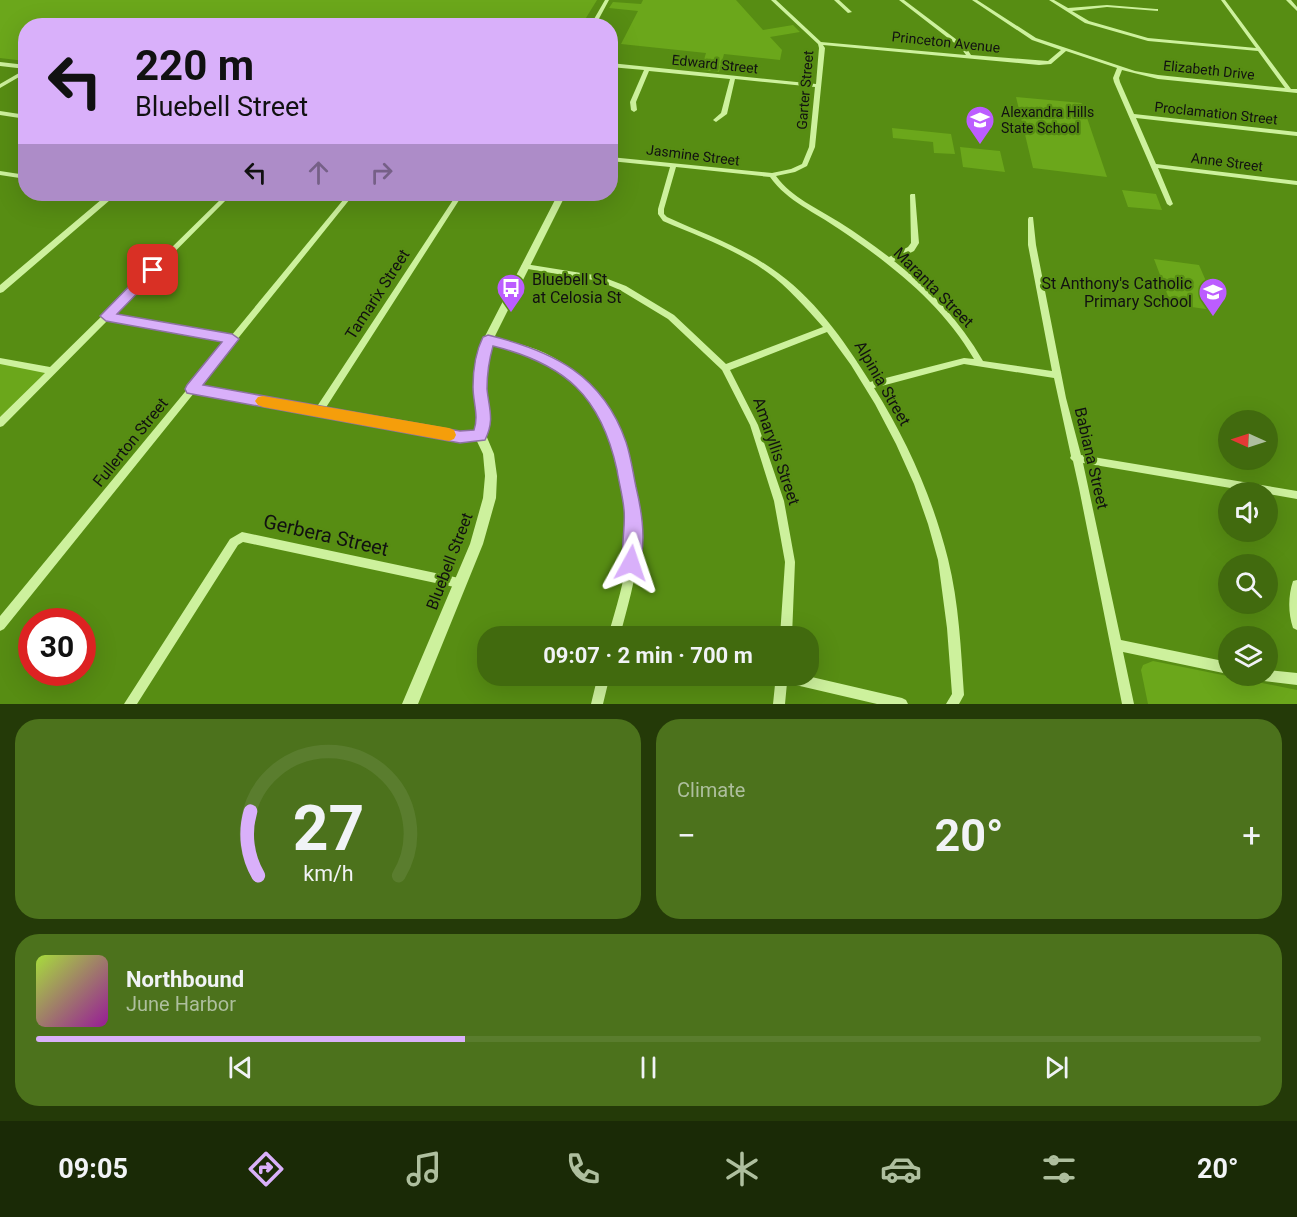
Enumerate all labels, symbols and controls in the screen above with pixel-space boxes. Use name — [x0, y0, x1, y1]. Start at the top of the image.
street label: Princeton Avenue — [891, 28, 1001, 56]
text: 220 m — [135, 41, 254, 90]
icon: left — [36, 42, 114, 120]
street label: Garter Street — [794, 49, 816, 130]
street label: Edward Street — [671, 52, 759, 77]
street label: Elizabeth Drive — [1163, 57, 1255, 83]
text: Bluebell Street — [135, 91, 308, 123]
street label: Proclamation Street — [1154, 99, 1279, 127]
school or university icon: Alexandra Hills State School — [964, 104, 996, 146]
place label: Alexandra Hills State School — [1001, 104, 1094, 136]
street label: Jasmine Street — [645, 141, 741, 169]
street label: Anne Street — [1190, 150, 1264, 174]
icon: left — [239, 156, 272, 189]
icon: ahead — [302, 156, 335, 189]
icon: right — [365, 156, 398, 189]
street label: Maranta Street — [890, 243, 978, 331]
pin — [127, 244, 178, 295]
street label: Tamarix Street — [341, 246, 414, 343]
icon: arrive — [136, 253, 169, 286]
place label: Bluebell St at Celosia St — [532, 270, 621, 307]
bus stop icon: Bluebell St at Celosia St — [495, 272, 527, 314]
place label: St Anthony's Catholic Primary School — [1041, 274, 1192, 311]
school or university icon: St Anthony's Catholic Primary School — [1197, 276, 1229, 318]
street label: Alpinia Street — [851, 337, 914, 429]
street label: Fullerton Street — [89, 394, 172, 491]
street label: Amaryllis Street — [749, 395, 804, 507]
street label: Babiana Street — [1071, 405, 1112, 511]
north arrow — [1218, 410, 1278, 470]
map controls — [1218, 410, 1278, 686]
button: sound — [1218, 482, 1278, 542]
street label: Gerbera Street — [261, 509, 391, 561]
street label: Bluebell Street — [422, 510, 477, 612]
position arrow — [599, 531, 663, 595]
button: search — [1218, 554, 1278, 614]
speed limit sign: 30 — [18, 608, 96, 686]
button: layers — [1218, 626, 1278, 686]
text: 09:07 · 2 min · 700 m — [543, 643, 753, 668]
text: Climate — [677, 778, 745, 802]
text: 27 — [292, 792, 364, 865]
text: 20° — [934, 809, 1004, 862]
text: − — [677, 816, 696, 855]
text: + — [1242, 816, 1261, 855]
text: km/h — [303, 861, 353, 886]
text: Northbound — [126, 967, 244, 992]
text: June Harbor — [126, 992, 236, 1016]
icon: previous — [224, 1051, 257, 1084]
icon: pause — [632, 1051, 665, 1084]
icon: next — [1040, 1051, 1073, 1084]
icon: directions — [245, 1148, 287, 1190]
icon: music — [403, 1148, 445, 1190]
icon: phone — [562, 1148, 604, 1190]
icon: climate — [721, 1148, 763, 1190]
icon: car — [880, 1148, 922, 1190]
icon: filters — [1038, 1148, 1080, 1190]
text: 09:05 — [58, 1153, 128, 1185]
text: 20° — [1197, 1153, 1239, 1185]

